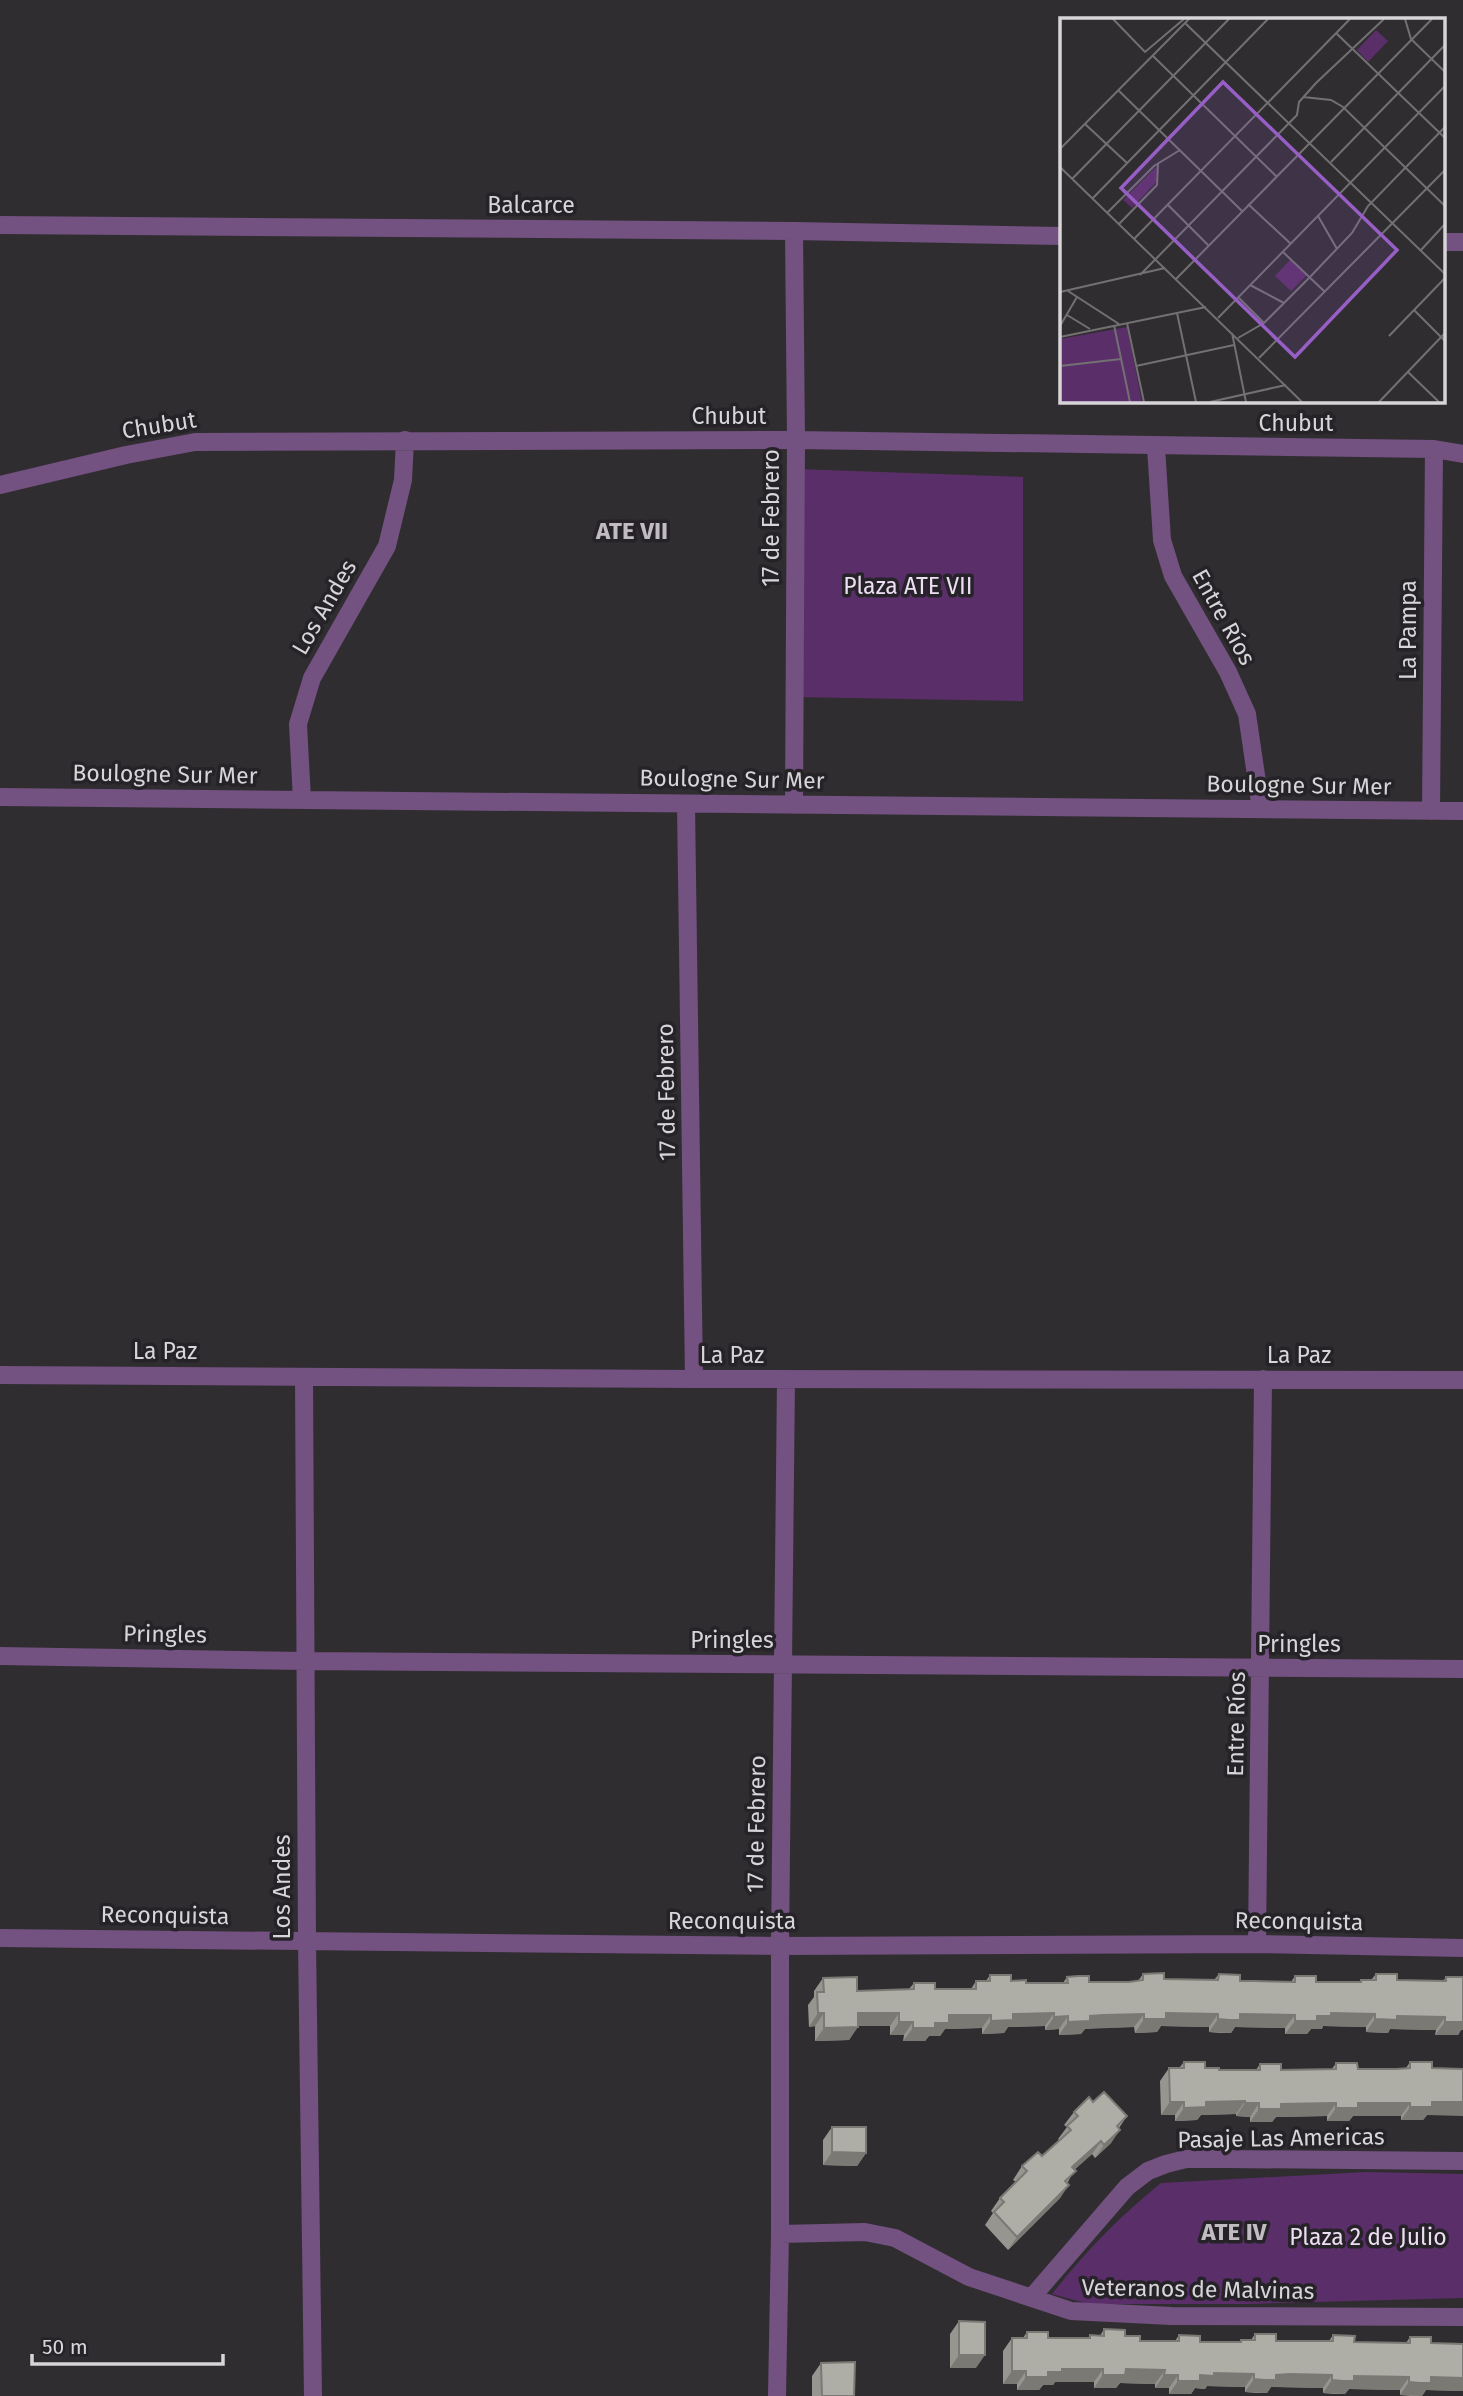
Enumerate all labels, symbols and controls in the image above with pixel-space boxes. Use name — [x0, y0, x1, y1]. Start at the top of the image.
inset map — [1060, 18, 1446, 402]
street label: Balcarce — [487, 191, 575, 219]
street label: Chubut — [692, 402, 767, 430]
street label: Chubut — [120, 405, 199, 445]
street label: Chubut — [1259, 409, 1334, 437]
street label: 17 de Febrero — [757, 449, 785, 587]
district label: ATE VII — [595, 517, 668, 545]
street label: Los Andes — [286, 555, 362, 659]
street label: Entre Ríos — [1186, 564, 1262, 670]
park label: Plaza ATE VII — [843, 572, 973, 600]
street label: La Pampa — [1394, 580, 1422, 680]
street label: Boulogne Sur Mer — [72, 758, 258, 790]
street label: Boulogne Sur Mer — [639, 763, 825, 795]
street label: Boulogne Sur Mer — [1206, 769, 1392, 801]
street label: 17 de Febrero — [651, 1023, 681, 1161]
street label: La Paz — [133, 1337, 197, 1365]
street label: La Paz — [700, 1341, 764, 1369]
street label: La Paz — [1267, 1341, 1331, 1369]
street label: Pringles — [123, 1619, 207, 1649]
street label: Pringles — [690, 1626, 774, 1654]
street label: Pringles — [1257, 1630, 1341, 1658]
street label: Entre Ríos — [1221, 1671, 1251, 1777]
street label: 17 de Febrero — [741, 1755, 771, 1893]
street label: Los Andes — [268, 1835, 296, 1939]
street label: Reconquista — [100, 1900, 230, 1930]
street label: Reconquista — [1234, 1906, 1364, 1936]
street label: Reconquista — [668, 1907, 796, 1935]
street label: Pasaje Las Americas — [1177, 2122, 1385, 2154]
district label: ATE IV — [1201, 2218, 1268, 2246]
park label: Plaza 2 de Julio — [1289, 2223, 1447, 2251]
street label: Veteranos de Malvinas — [1081, 2273, 1315, 2305]
scale bar — [32, 2322, 222, 2366]
text: 50 m — [42, 2334, 88, 2360]

